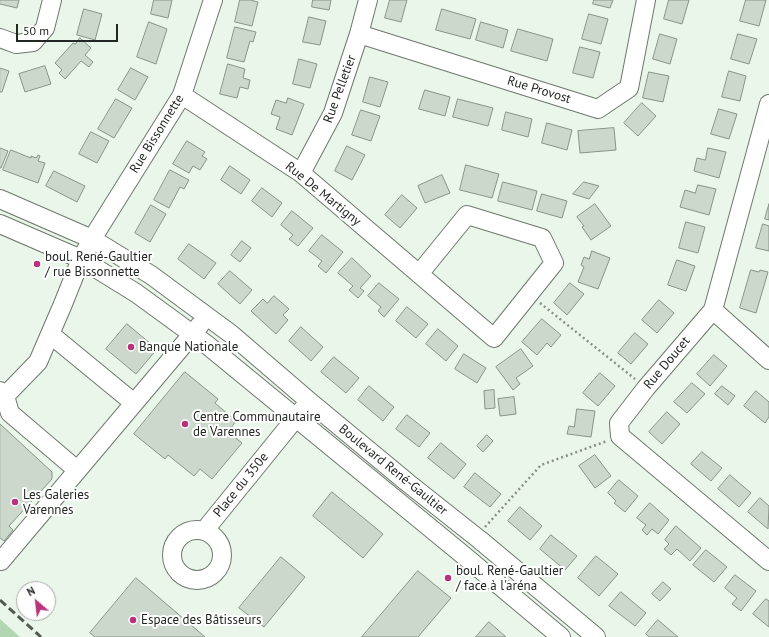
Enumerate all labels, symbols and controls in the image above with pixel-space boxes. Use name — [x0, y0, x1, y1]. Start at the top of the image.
scale bar — [18, 16, 120, 42]
text: 50 m — [23, 23, 49, 38]
street label: Rue Pelletier — [320, 53, 360, 125]
street label: Rue Provost — [505, 73, 573, 107]
street label: Rue Bissonnette — [127, 92, 187, 176]
street label: Rue De Martigny — [282, 159, 364, 229]
place label: boul. René-Gaultier / rue Bissonnette — [45, 249, 152, 280]
marker: boul. René-Gaultier / rue Bissonnette — [32, 259, 42, 269]
street label: Rue Doucet — [641, 334, 693, 392]
place label: Banque Nationale — [139, 339, 238, 355]
marker: Banque Nationale — [126, 342, 136, 352]
place label: Centre Communautaire de Varennes — [193, 409, 321, 440]
marker: Centre Communautaire de Varennes — [180, 419, 190, 429]
street label: Boulevard René-Gaultier — [335, 421, 451, 519]
street label: Place du 350e — [210, 450, 272, 520]
place label: Les Galeries Varennes — [23, 487, 89, 518]
marker: Les Galeries Varennes — [10, 497, 20, 507]
place label: boul. René-Gaultier / face à l'aréna — [456, 563, 563, 594]
marker: boul. René-Gaultier / face à l'aréna — [443, 573, 453, 583]
north arrow — [16, 581, 56, 621]
text: N — [24, 583, 37, 599]
place label: Espace des Bâtisseurs — [141, 612, 261, 628]
marker: Espace des Bâtisseurs — [128, 615, 138, 625]

